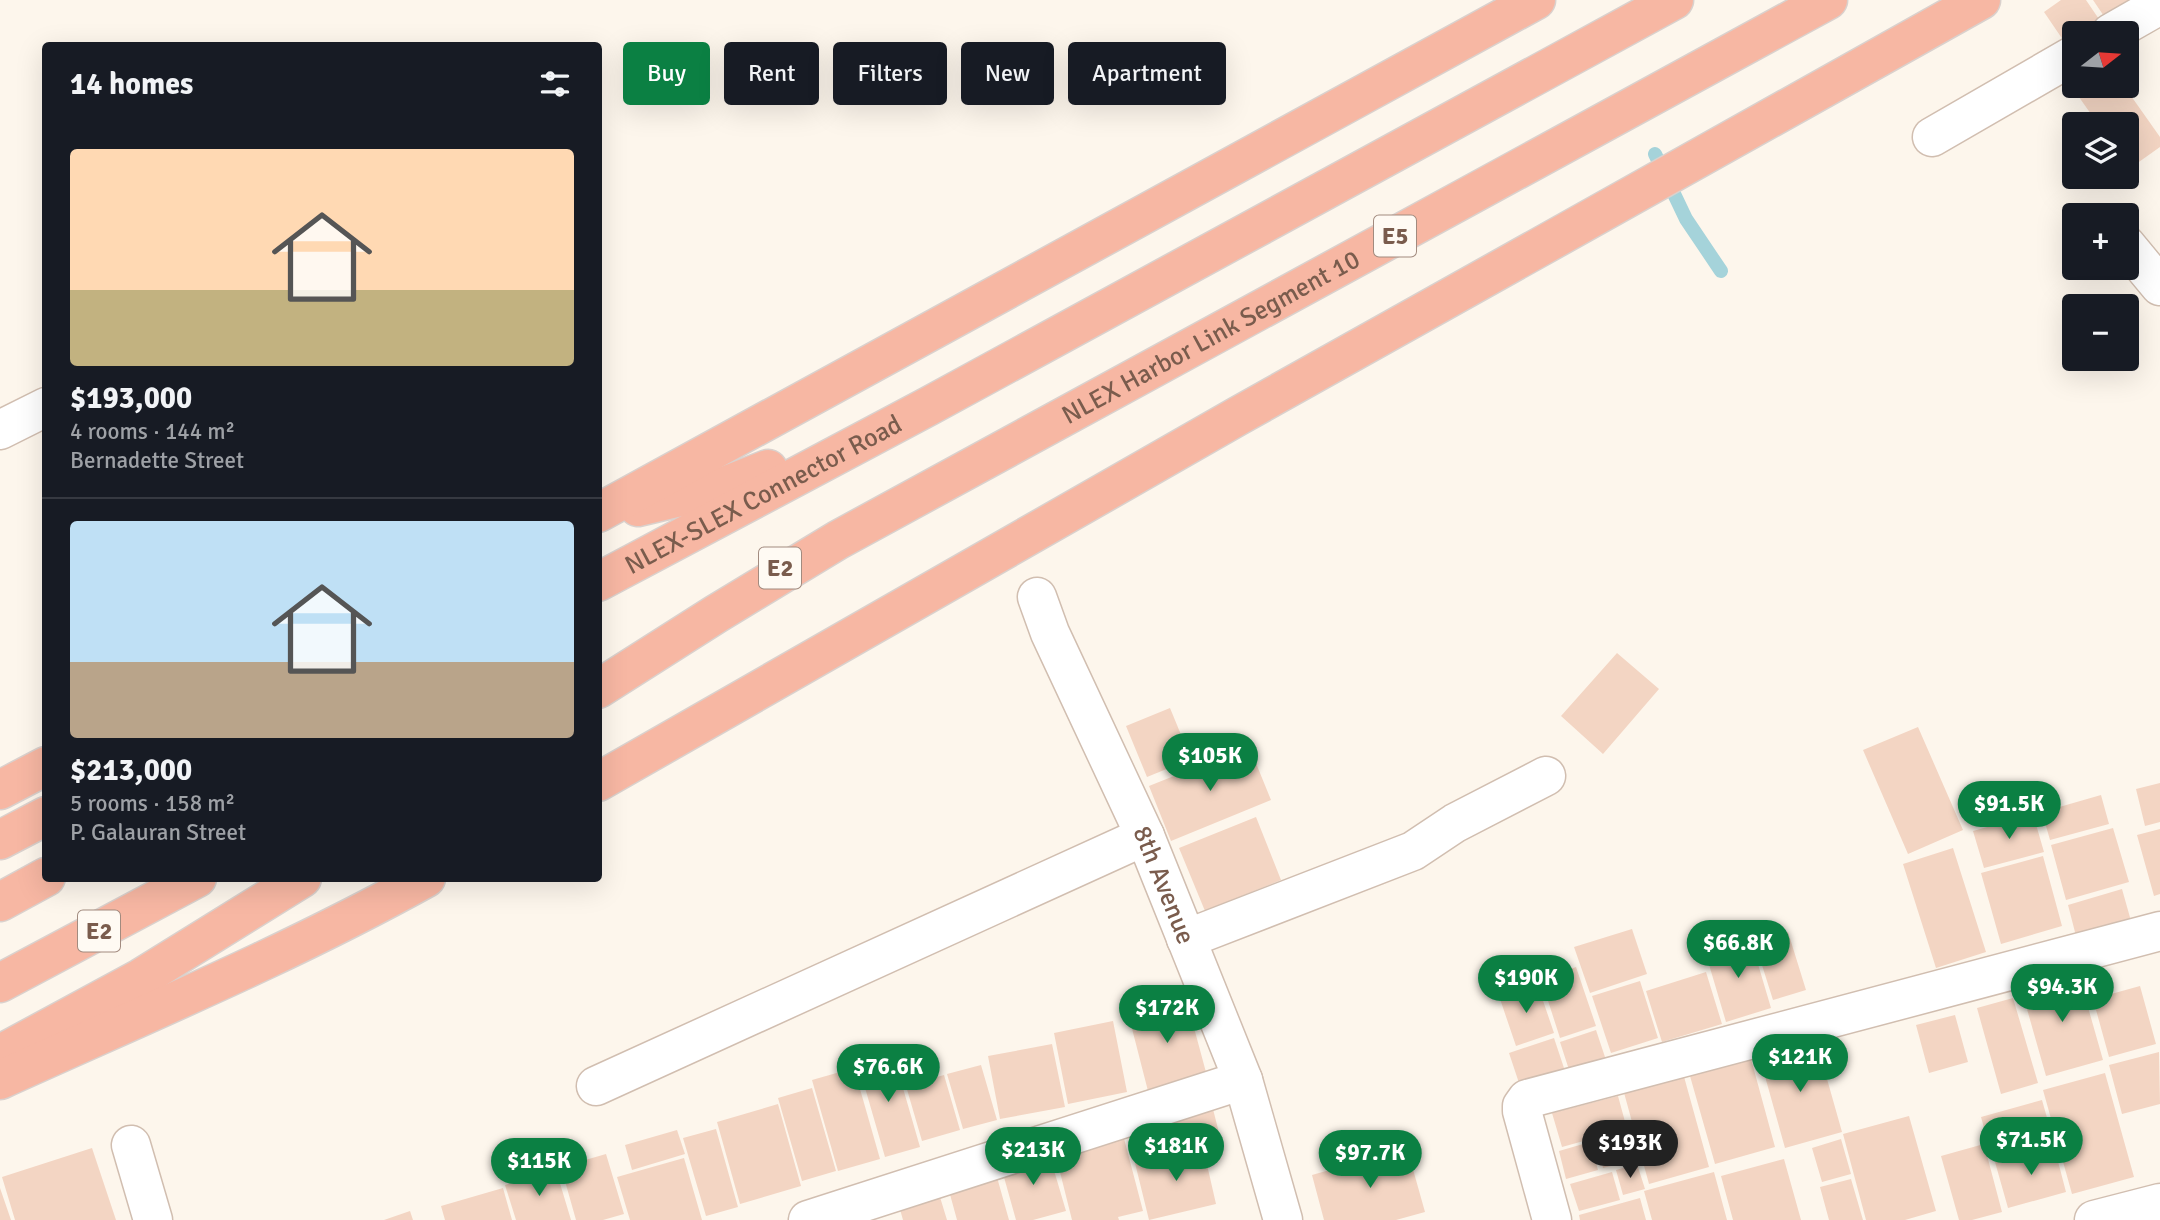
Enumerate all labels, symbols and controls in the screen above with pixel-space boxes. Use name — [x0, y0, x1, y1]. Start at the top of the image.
north arrow — [2062, 21, 2138, 98]
map controls — [2062, 21, 2139, 371]
chip: Buy — [623, 42, 710, 105]
chip: Rent — [724, 42, 819, 105]
chip: Filters — [833, 42, 947, 105]
chip: New — [961, 42, 1054, 105]
chip: Apartment — [1068, 42, 1226, 105]
icon: filters — [536, 65, 574, 103]
text: 14 homes — [70, 66, 193, 103]
button: layers — [2062, 112, 2139, 189]
icon: home — [259, 194, 385, 320]
button: + — [2062, 203, 2139, 280]
road number: E5 — [1374, 216, 1416, 256]
street label: NLEX Harbor Link Segment 10 — [1057, 243, 1366, 432]
button: − — [2062, 294, 2139, 371]
text: $193,000 — [70, 380, 192, 417]
street label: NLEX-SLEX Connector Road — [620, 408, 907, 582]
text: 4 rooms · 144 m² — [70, 417, 235, 446]
text: Bernadette Street — [70, 446, 244, 475]
road number: E2 — [759, 548, 801, 588]
icon: home — [259, 566, 385, 692]
pin: $105K — [1161, 734, 1259, 793]
text: $105K — [1178, 741, 1242, 770]
text: $213,000 — [70, 752, 192, 789]
pin: $91.5K — [1952, 782, 2066, 841]
text: 5 rooms · 158 m² — [70, 789, 235, 818]
text: $91.5K — [1974, 789, 2044, 818]
text: P. Galauran Street — [70, 818, 246, 847]
street label: 8th Avenue — [1126, 821, 1202, 949]
road number: E2 — [78, 911, 120, 951]
pin: $66.8K — [1681, 920, 1795, 980]
text: $66.8K — [1703, 928, 1773, 957]
pin: $190K — [1477, 956, 1575, 1015]
text: $190K — [1494, 963, 1558, 992]
pin: $94.3K — [2005, 964, 2119, 1024]
text: $94.3K — [2027, 972, 2097, 1001]
pin: $172K — [1118, 986, 1216, 1045]
text: $172K — [1135, 993, 1199, 1022]
pin: $121K — [1751, 1034, 1849, 1094]
text: $121K — [1768, 1042, 1832, 1071]
pin: $76.6K — [831, 1044, 945, 1104]
text: $76.6K — [853, 1052, 923, 1081]
pin: $71.5K — [1974, 1118, 2088, 1177]
pin: $193K — [1581, 1120, 1679, 1180]
pin: $181K — [1127, 1124, 1225, 1183]
text: $71.5K — [1996, 1125, 2066, 1154]
pin: $213K — [984, 1128, 1082, 1187]
text: $193K — [1598, 1128, 1662, 1157]
pin: $97.7K — [1313, 1130, 1427, 1190]
text: $181K — [1144, 1131, 1208, 1160]
text: $213K — [1001, 1135, 1065, 1164]
pin: $115K — [490, 1138, 588, 1198]
text: $97.7K — [1335, 1138, 1405, 1167]
text: $115K — [507, 1146, 571, 1175]

